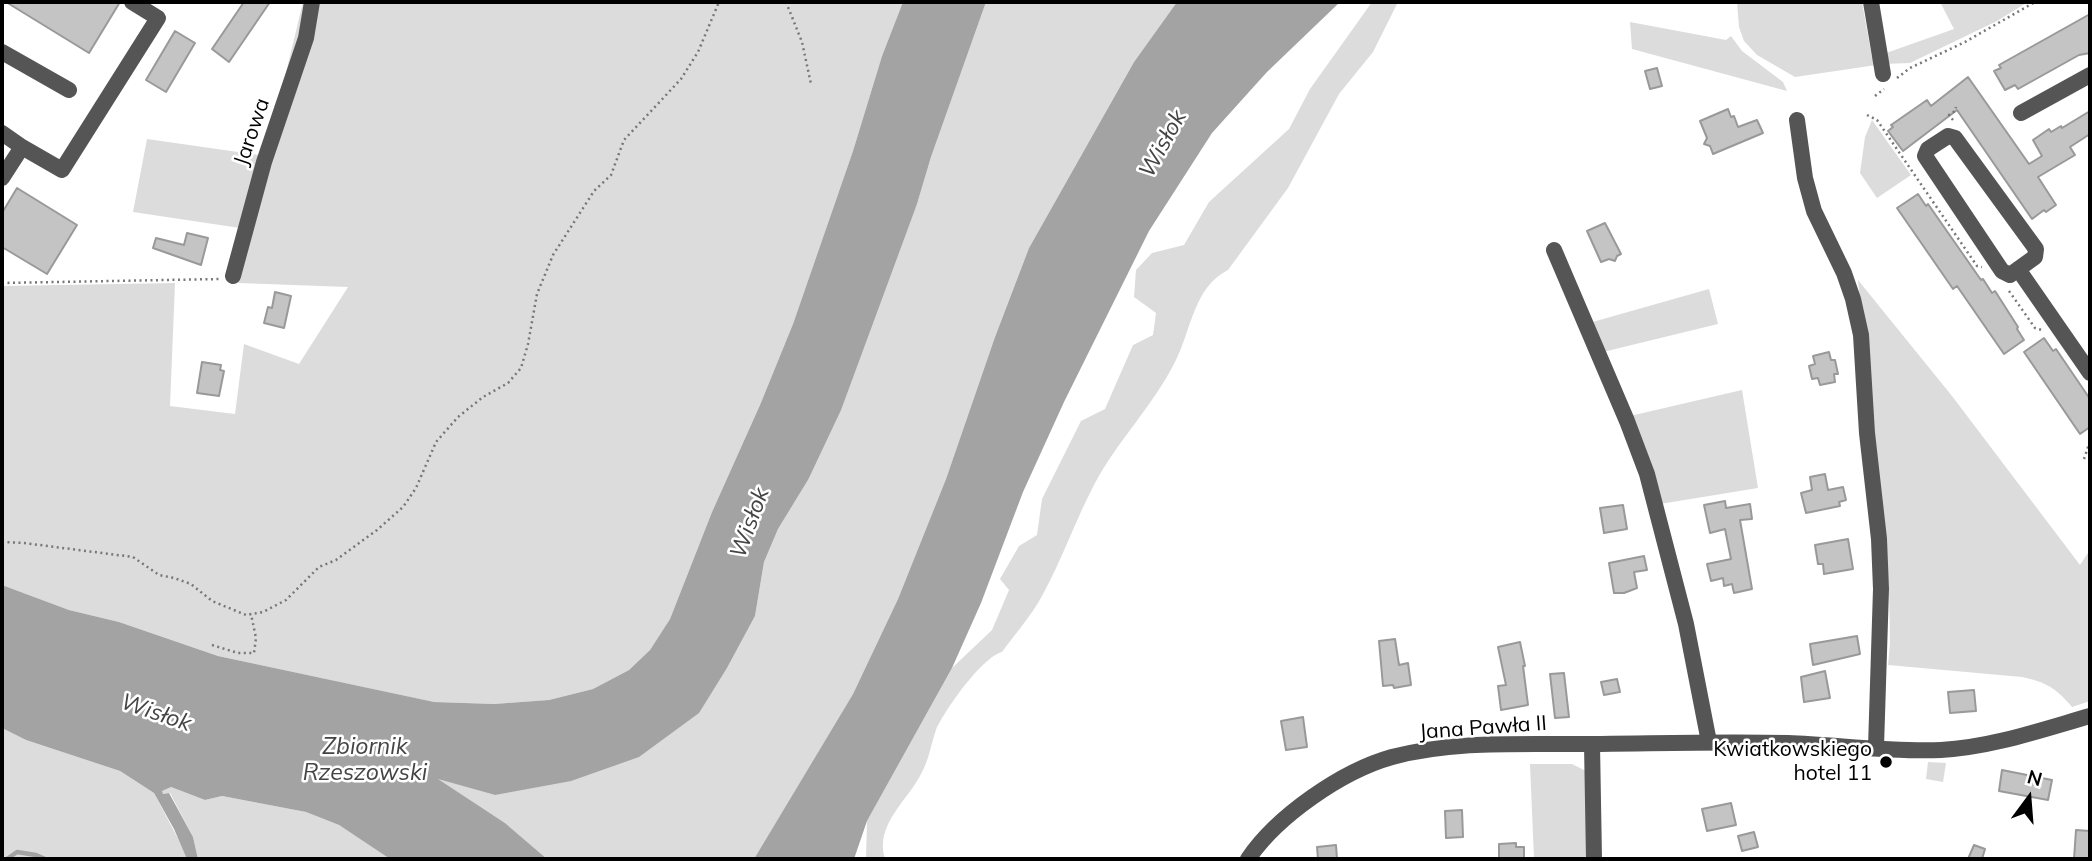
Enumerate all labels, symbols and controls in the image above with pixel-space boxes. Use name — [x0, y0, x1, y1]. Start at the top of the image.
street label: Jarowa — [229, 95, 275, 169]
water label: Wisłok — [1133, 105, 1193, 183]
water label: Wisłok — [725, 484, 775, 562]
water label: Wisłok — [117, 688, 195, 738]
street label: Jana Pawła II — [1418, 711, 1548, 745]
water label: Zbiornik Rzeszowski — [303, 733, 427, 787]
place label: Kwiatkowskiego hotel 11 — [1713, 737, 1872, 787]
marker: Kwiatkowskiego hotel 11 — [1878, 754, 1894, 770]
north arrow — [1994, 763, 2064, 833]
text: N — [2025, 764, 2045, 791]

